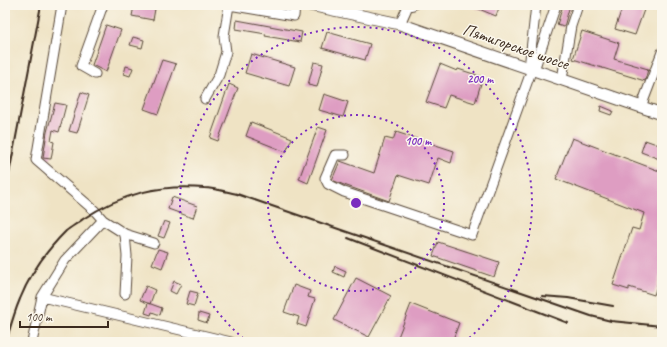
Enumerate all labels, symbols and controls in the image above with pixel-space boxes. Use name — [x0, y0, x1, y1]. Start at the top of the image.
street label: Пятигорское шоссе — [460, 19, 573, 75]
text: 200 m — [467, 71, 494, 87]
text: 100 m — [405, 133, 432, 149]
centre of rings — [349, 196, 363, 210]
scale bar — [20, 303, 108, 329]
text: 100 m — [26, 309, 53, 325]

